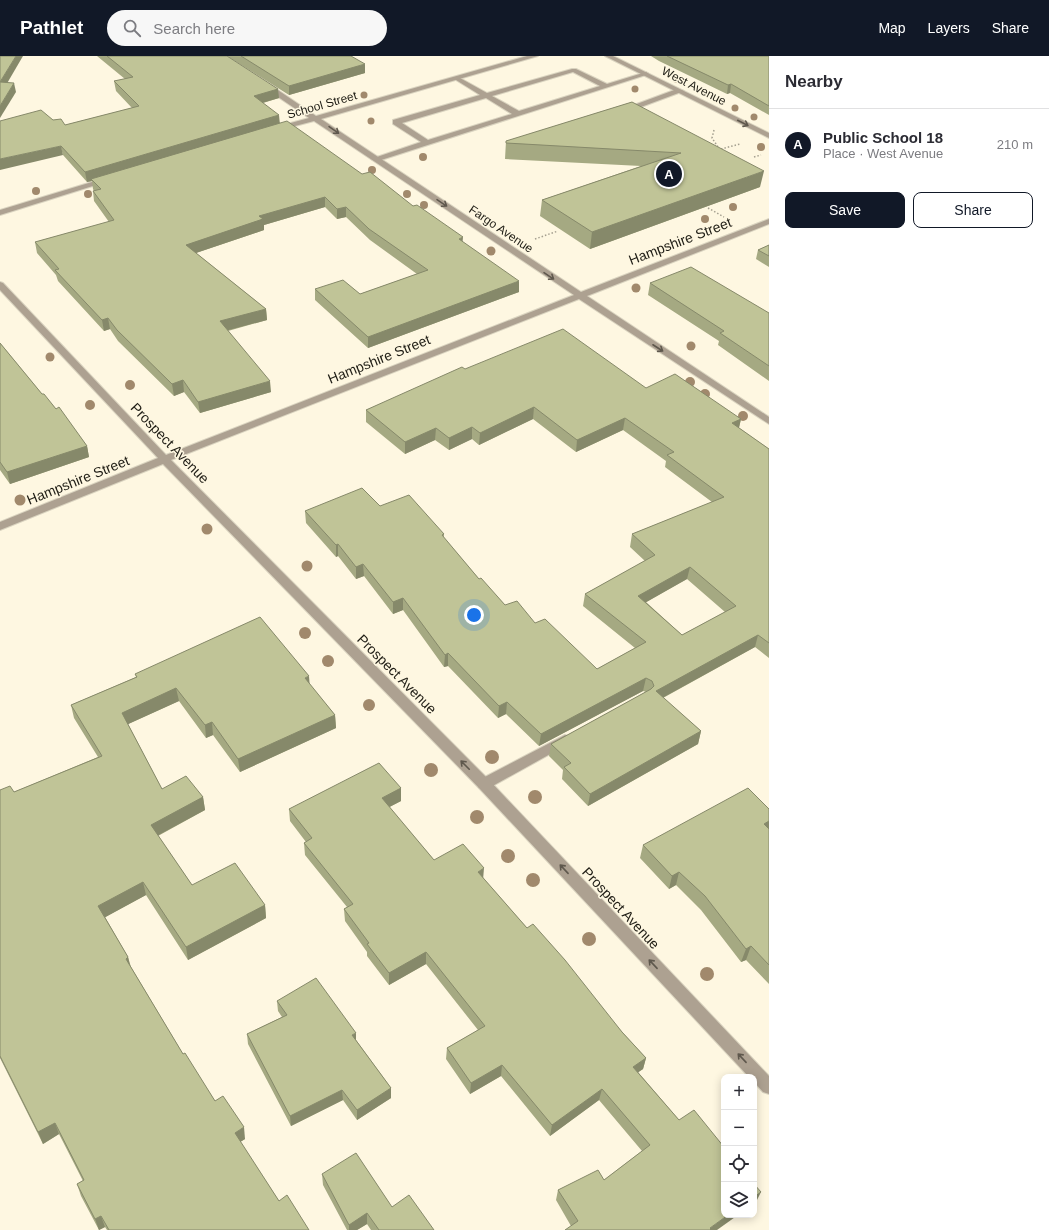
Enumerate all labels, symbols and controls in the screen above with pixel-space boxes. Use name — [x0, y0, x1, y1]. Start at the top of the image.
search box — [107, 10, 387, 46]
text: Pathlet — [20, 17, 83, 38]
icon: search — [121, 17, 143, 39]
text: Search here — [153, 20, 235, 37]
text: Map — [878, 20, 906, 36]
text: Layers — [928, 20, 970, 36]
text: Share — [992, 20, 1029, 36]
street label: West Avenue — [660, 64, 729, 108]
text: Nearby — [785, 72, 843, 91]
street label: School Street — [285, 88, 359, 122]
one-way arrow — [737, 120, 749, 127]
one-way arrow — [328, 126, 339, 134]
text: Public School 18 — [823, 129, 943, 146]
text: A — [793, 137, 803, 152]
text: 210 m — [997, 137, 1033, 152]
text: Place · West Avenue — [823, 146, 943, 161]
pin: A — [656, 159, 682, 189]
button: Save — [785, 192, 905, 228]
button: Share — [913, 192, 1033, 228]
one-way arrow — [436, 199, 447, 208]
street label: Fargo Avenue — [466, 202, 536, 256]
street label: Hampshire Street — [626, 214, 734, 268]
one-way arrow — [544, 272, 555, 280]
street label: Hampshire Street — [326, 331, 433, 387]
one-way arrow — [652, 344, 663, 352]
street label: Prospect Avenue — [128, 399, 213, 487]
street label: Hampshire Street — [25, 452, 132, 508]
your location — [464, 605, 484, 625]
street label: Prospect Avenue — [354, 631, 440, 717]
one-way arrow — [460, 760, 470, 770]
one-way arrow — [559, 864, 569, 874]
street label: Prospect Avenue — [579, 864, 663, 952]
one-way arrow — [648, 959, 658, 969]
one-way arrow — [737, 1053, 747, 1063]
map controls — [721, 1074, 757, 1218]
button: + — [721, 1074, 757, 1110]
button: − — [721, 1110, 757, 1146]
button: locate — [721, 1146, 757, 1182]
button: layers — [721, 1182, 757, 1218]

